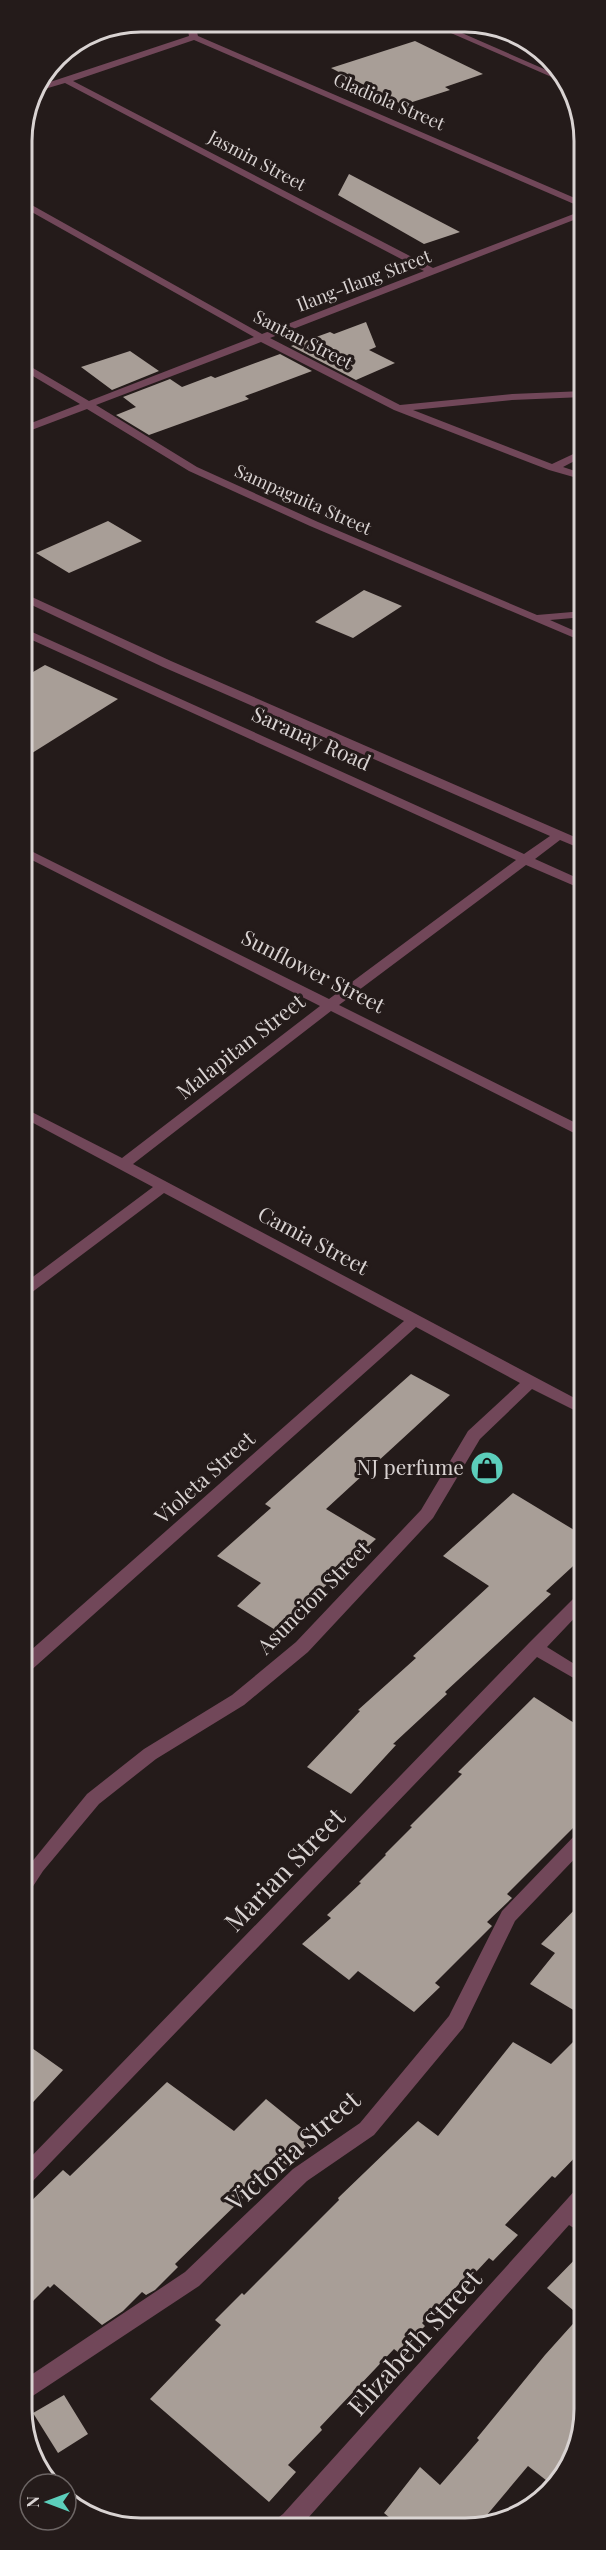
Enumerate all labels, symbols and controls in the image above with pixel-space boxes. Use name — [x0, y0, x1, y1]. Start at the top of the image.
street label: Gladiola Street — [330, 67, 449, 136]
street label: Jasmin Street — [204, 124, 311, 196]
street label: Ilang-Ilang Street — [293, 243, 435, 317]
street label: Santan Street — [250, 304, 358, 375]
street label: Sampaguita Street — [231, 458, 376, 540]
street label: Saranay Road — [248, 698, 376, 776]
street label: Sunflower Street — [237, 922, 391, 1019]
street label: Malapitan Street — [170, 986, 310, 1104]
street label: Camia Street — [254, 1198, 375, 1280]
street label: Violeta Street — [147, 1424, 260, 1530]
shop icon: NJ perfume — [469, 1450, 505, 1486]
place label: NJ perfume — [357, 1452, 464, 1480]
street label: Asuncion Street — [249, 1533, 376, 1660]
street label: Marian Street — [216, 1799, 352, 1938]
street label: Victoria Street — [217, 2081, 367, 2219]
street label: Elizabeth Street — [339, 2261, 489, 2422]
north arrow — [18, 2472, 78, 2532]
text: N — [22, 2496, 43, 2508]

